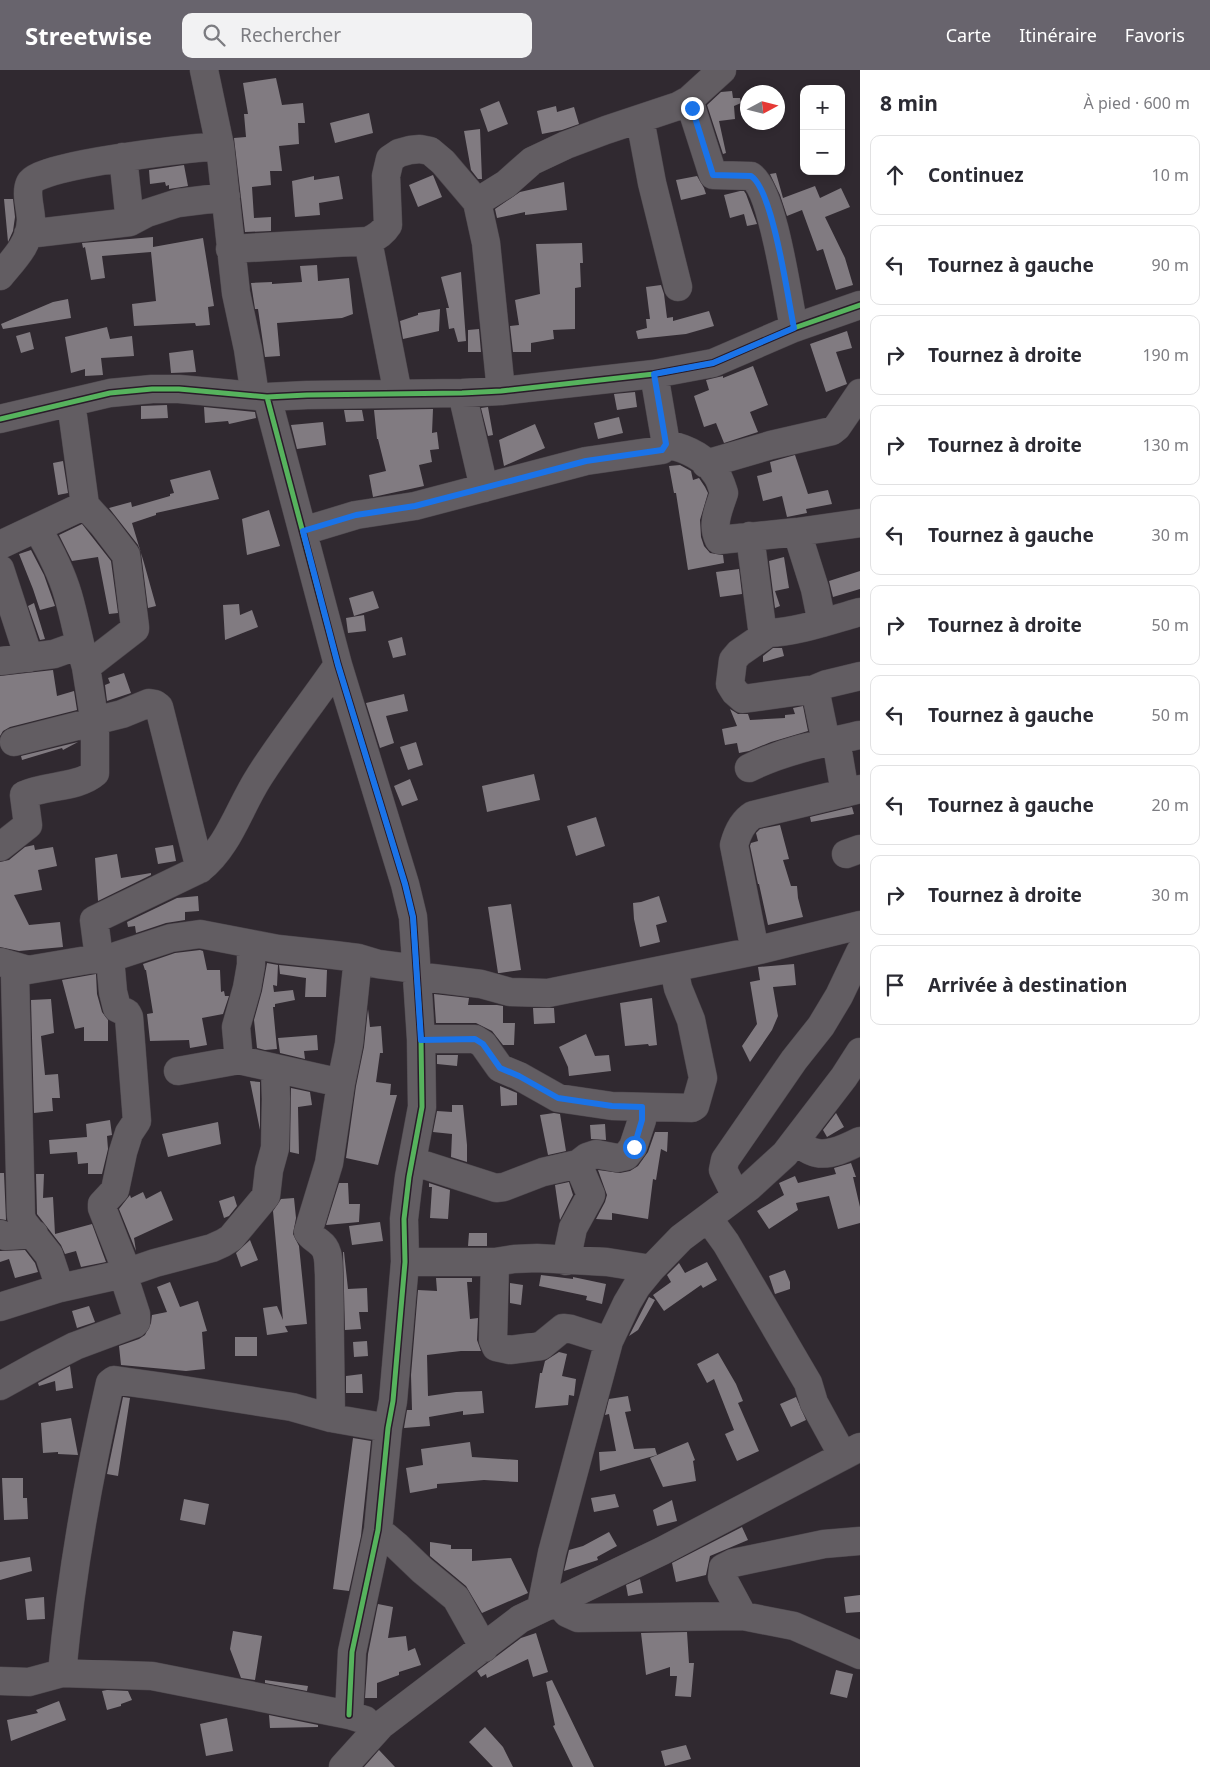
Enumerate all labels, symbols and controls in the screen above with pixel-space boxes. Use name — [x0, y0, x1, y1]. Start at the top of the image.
search box — [182, 13, 532, 58]
text: Streetwise — [25, 19, 152, 52]
icon: search — [200, 21, 228, 49]
text: Rechercher — [240, 22, 341, 48]
text: Carte — [946, 23, 991, 47]
text: Itinéraire — [1019, 23, 1097, 47]
text: Favoris — [1125, 23, 1185, 47]
north arrow — [740, 85, 785, 130]
map controls — [800, 85, 845, 175]
button: + — [800, 85, 845, 130]
text: 8 min — [880, 89, 938, 117]
text: À pied · 600 m — [1084, 92, 1190, 114]
route end — [681, 97, 704, 120]
button: − — [800, 130, 845, 175]
icon: ahead — [881, 161, 909, 189]
text: Continuez — [928, 162, 1024, 188]
text: 10 m — [1152, 164, 1189, 186]
icon: left — [881, 251, 909, 279]
text: Tournez à gauche — [928, 252, 1094, 278]
text: 90 m — [1152, 254, 1189, 276]
icon: right — [881, 341, 909, 369]
text: Tournez à droite — [928, 342, 1082, 368]
text: 190 m — [1142, 344, 1189, 366]
icon: right — [881, 431, 909, 459]
text: Tournez à droite — [928, 432, 1082, 458]
text: 130 m — [1142, 434, 1189, 456]
icon: left — [881, 521, 909, 549]
text: Tournez à gauche — [928, 522, 1094, 548]
text: 30 m — [1152, 524, 1189, 546]
icon: right — [881, 611, 909, 639]
text: Tournez à droite — [928, 612, 1082, 638]
text: 50 m — [1152, 614, 1189, 636]
icon: left — [881, 701, 909, 729]
text: Tournez à gauche — [928, 702, 1094, 728]
text: 50 m — [1152, 704, 1189, 726]
icon: left — [881, 791, 909, 819]
text: Tournez à gauche — [928, 792, 1094, 818]
text: 20 m — [1152, 794, 1189, 816]
icon: right — [881, 881, 909, 909]
text: Tournez à droite — [928, 882, 1082, 908]
text: 30 m — [1152, 884, 1189, 906]
icon: arrive — [881, 971, 909, 999]
text: Arrivée à destination — [928, 972, 1127, 998]
route start — [623, 1136, 646, 1159]

